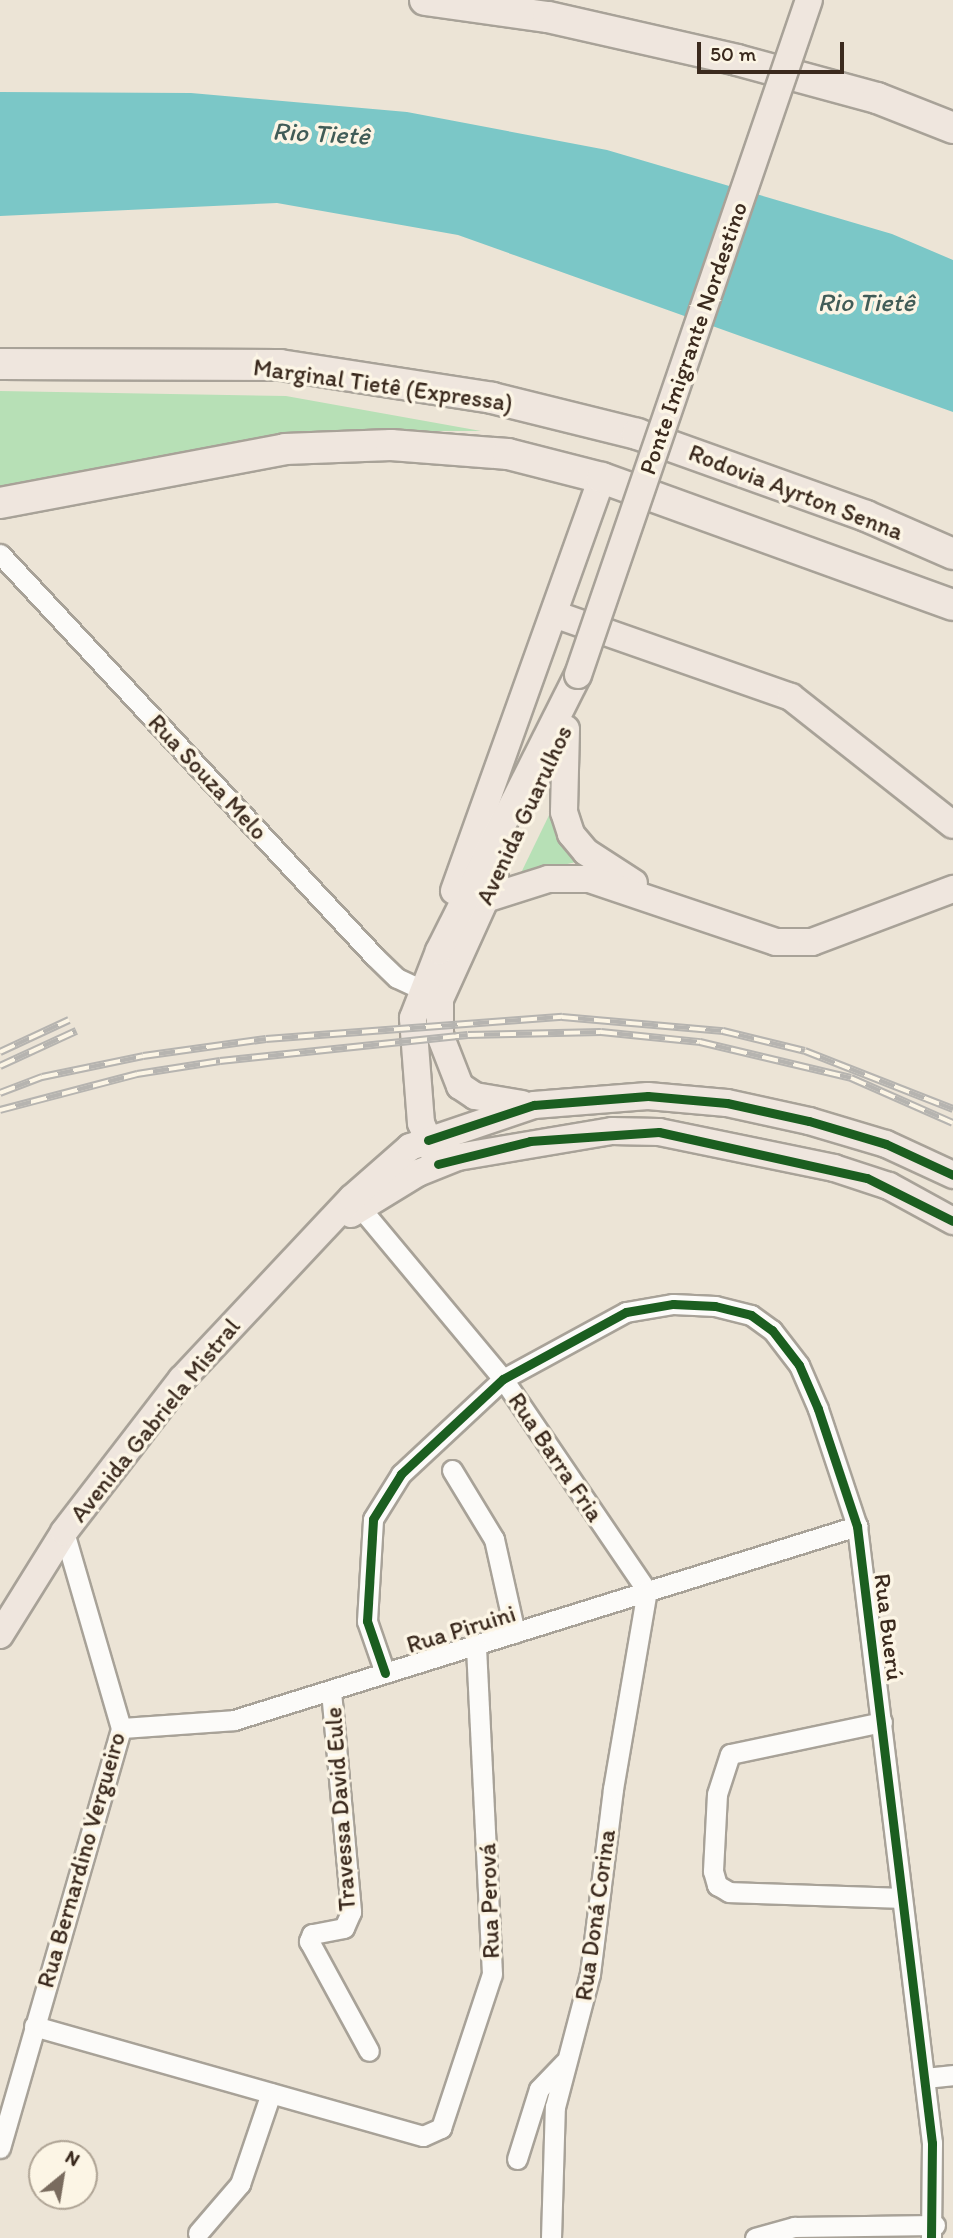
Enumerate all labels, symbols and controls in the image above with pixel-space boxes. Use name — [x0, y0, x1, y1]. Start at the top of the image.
scale bar — [701, 28, 848, 72]
text: 50 m — [710, 41, 756, 66]
water label: Rio Tietê — [272, 116, 370, 152]
street label: Ponte Imigrante Nordestino — [633, 198, 753, 478]
water label: Rio Tietê — [817, 287, 915, 319]
street label: Marginal Tietê (Expressa) — [252, 353, 514, 417]
street label: Rodovia Ayrton Senna — [685, 438, 907, 546]
street label: Rua Souza Melo — [142, 708, 274, 846]
street label: Avenida Guarulhos — [470, 721, 578, 909]
street label: Avenida Gabriela Mistral — [64, 1313, 246, 1527]
street label: Rua Barra Fria — [503, 1387, 609, 1527]
street label: Rua Buerú — [868, 1572, 910, 1682]
street label: Rua Piruini — [403, 1599, 519, 1659]
street label: Travessa David Eule — [319, 1706, 361, 1912]
street label: Rua Bernardino Vergueiro — [31, 1729, 131, 1991]
street label: Rua Doná Corina — [569, 1827, 621, 2003]
street label: Rua Perová — [473, 1843, 505, 1959]
north arrow — [28, 2140, 98, 2210]
text: N — [61, 2145, 84, 2171]

